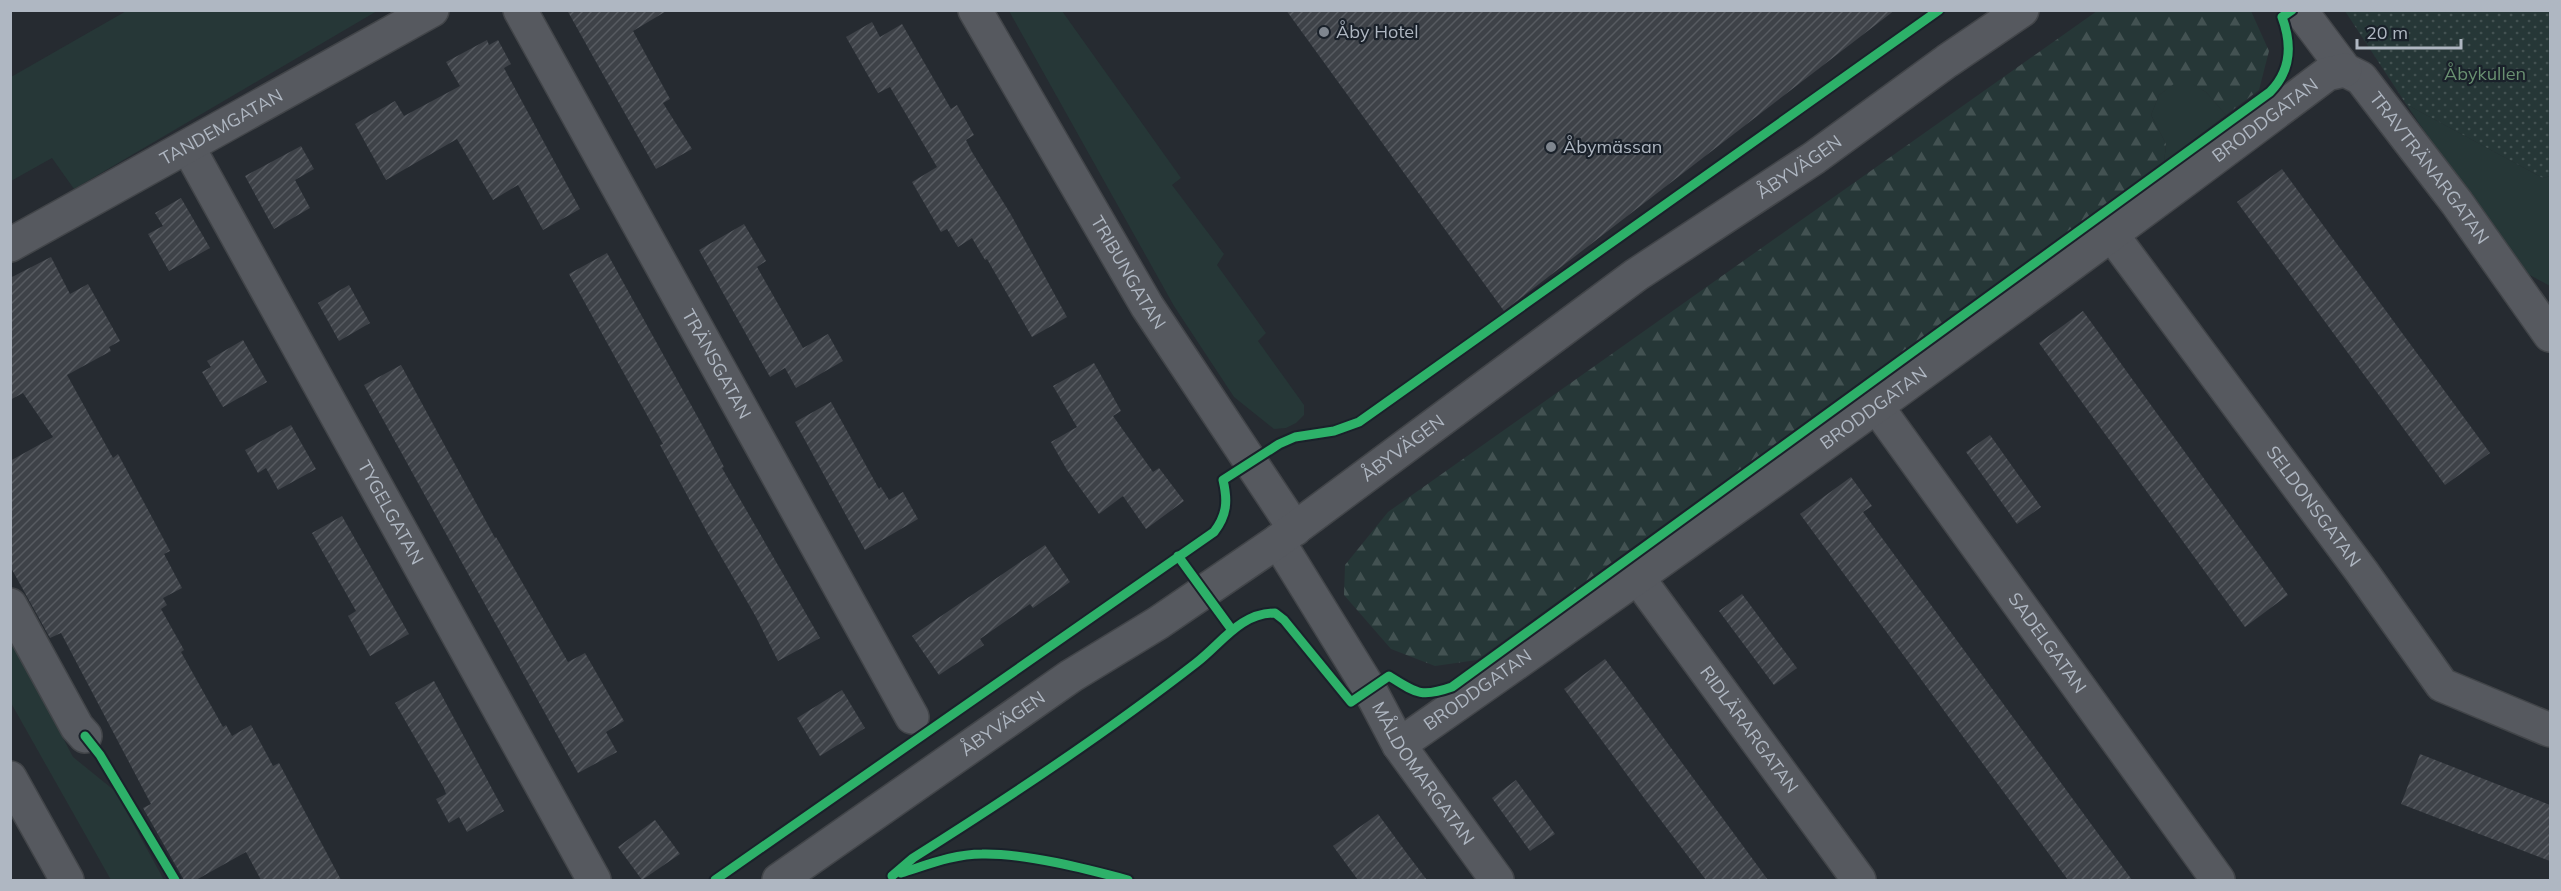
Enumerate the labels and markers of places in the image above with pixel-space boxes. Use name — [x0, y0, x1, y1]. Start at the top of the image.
place label: Åby Hotel — [1336, 20, 1418, 43]
marker: Åby Hotel — [1317, 25, 1331, 39]
place label: Åbymässan — [1563, 135, 1662, 158]
marker: Åbymässan — [1544, 140, 1558, 154]

